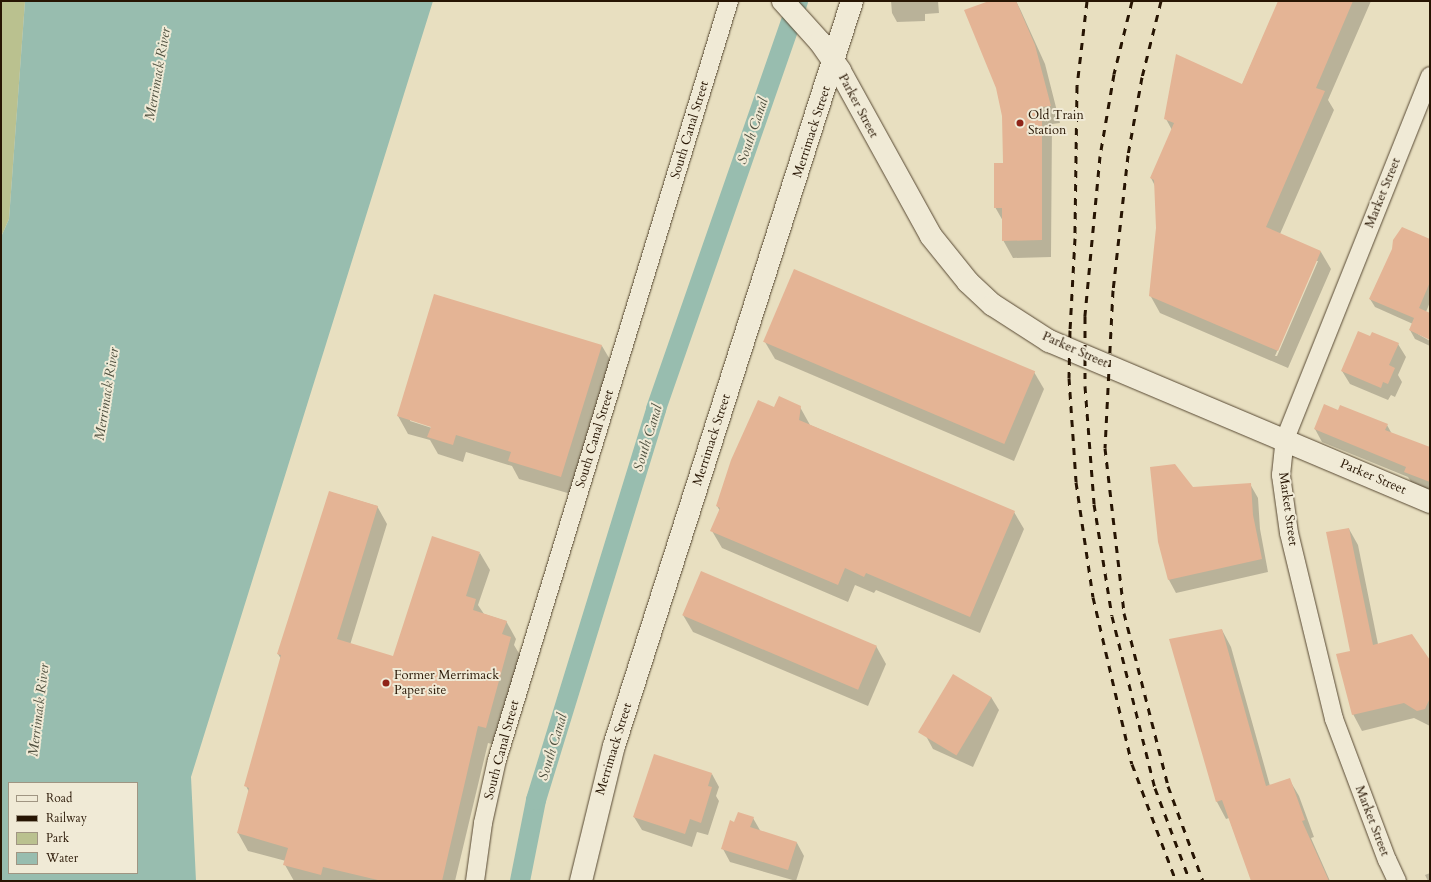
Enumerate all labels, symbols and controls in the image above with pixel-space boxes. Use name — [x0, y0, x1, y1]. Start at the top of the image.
water label: Merrimack River — [142, 26, 174, 122]
street label: Parker Street — [835, 71, 881, 141]
street label: South Canal Street — [668, 79, 712, 181]
street label: Merrimack Street — [790, 84, 834, 180]
water label: South Canal — [734, 96, 772, 166]
place label: Old Train Station — [1028, 108, 1084, 139]
marker: Old Train Station — [1015, 118, 1025, 128]
street label: Market Street — [1362, 156, 1404, 230]
street label: Parker Street — [1040, 329, 1110, 371]
water label: Merrimack River — [91, 346, 123, 442]
street label: South Canal Street — [573, 388, 617, 490]
street label: Merrimack Street — [690, 392, 734, 488]
water label: South Canal — [630, 402, 666, 474]
street label: Parker Street — [1338, 456, 1408, 498]
street label: Market Street — [1275, 471, 1301, 547]
water label: Merrimack River — [25, 662, 53, 758]
place label: Former Merrimack Paper site — [394, 668, 499, 699]
marker: Former Merrimack Paper site — [381, 678, 391, 688]
street label: South Canal Street — [481, 699, 523, 801]
street label: Merrimack Street — [593, 701, 635, 797]
water label: South Canal — [535, 711, 571, 783]
legend — [8, 782, 138, 874]
street label: Market Street — [1351, 784, 1393, 858]
text: Road — [46, 790, 72, 806]
text: Railway — [46, 810, 87, 826]
text: Park — [46, 830, 69, 846]
text: Water — [46, 850, 78, 866]

